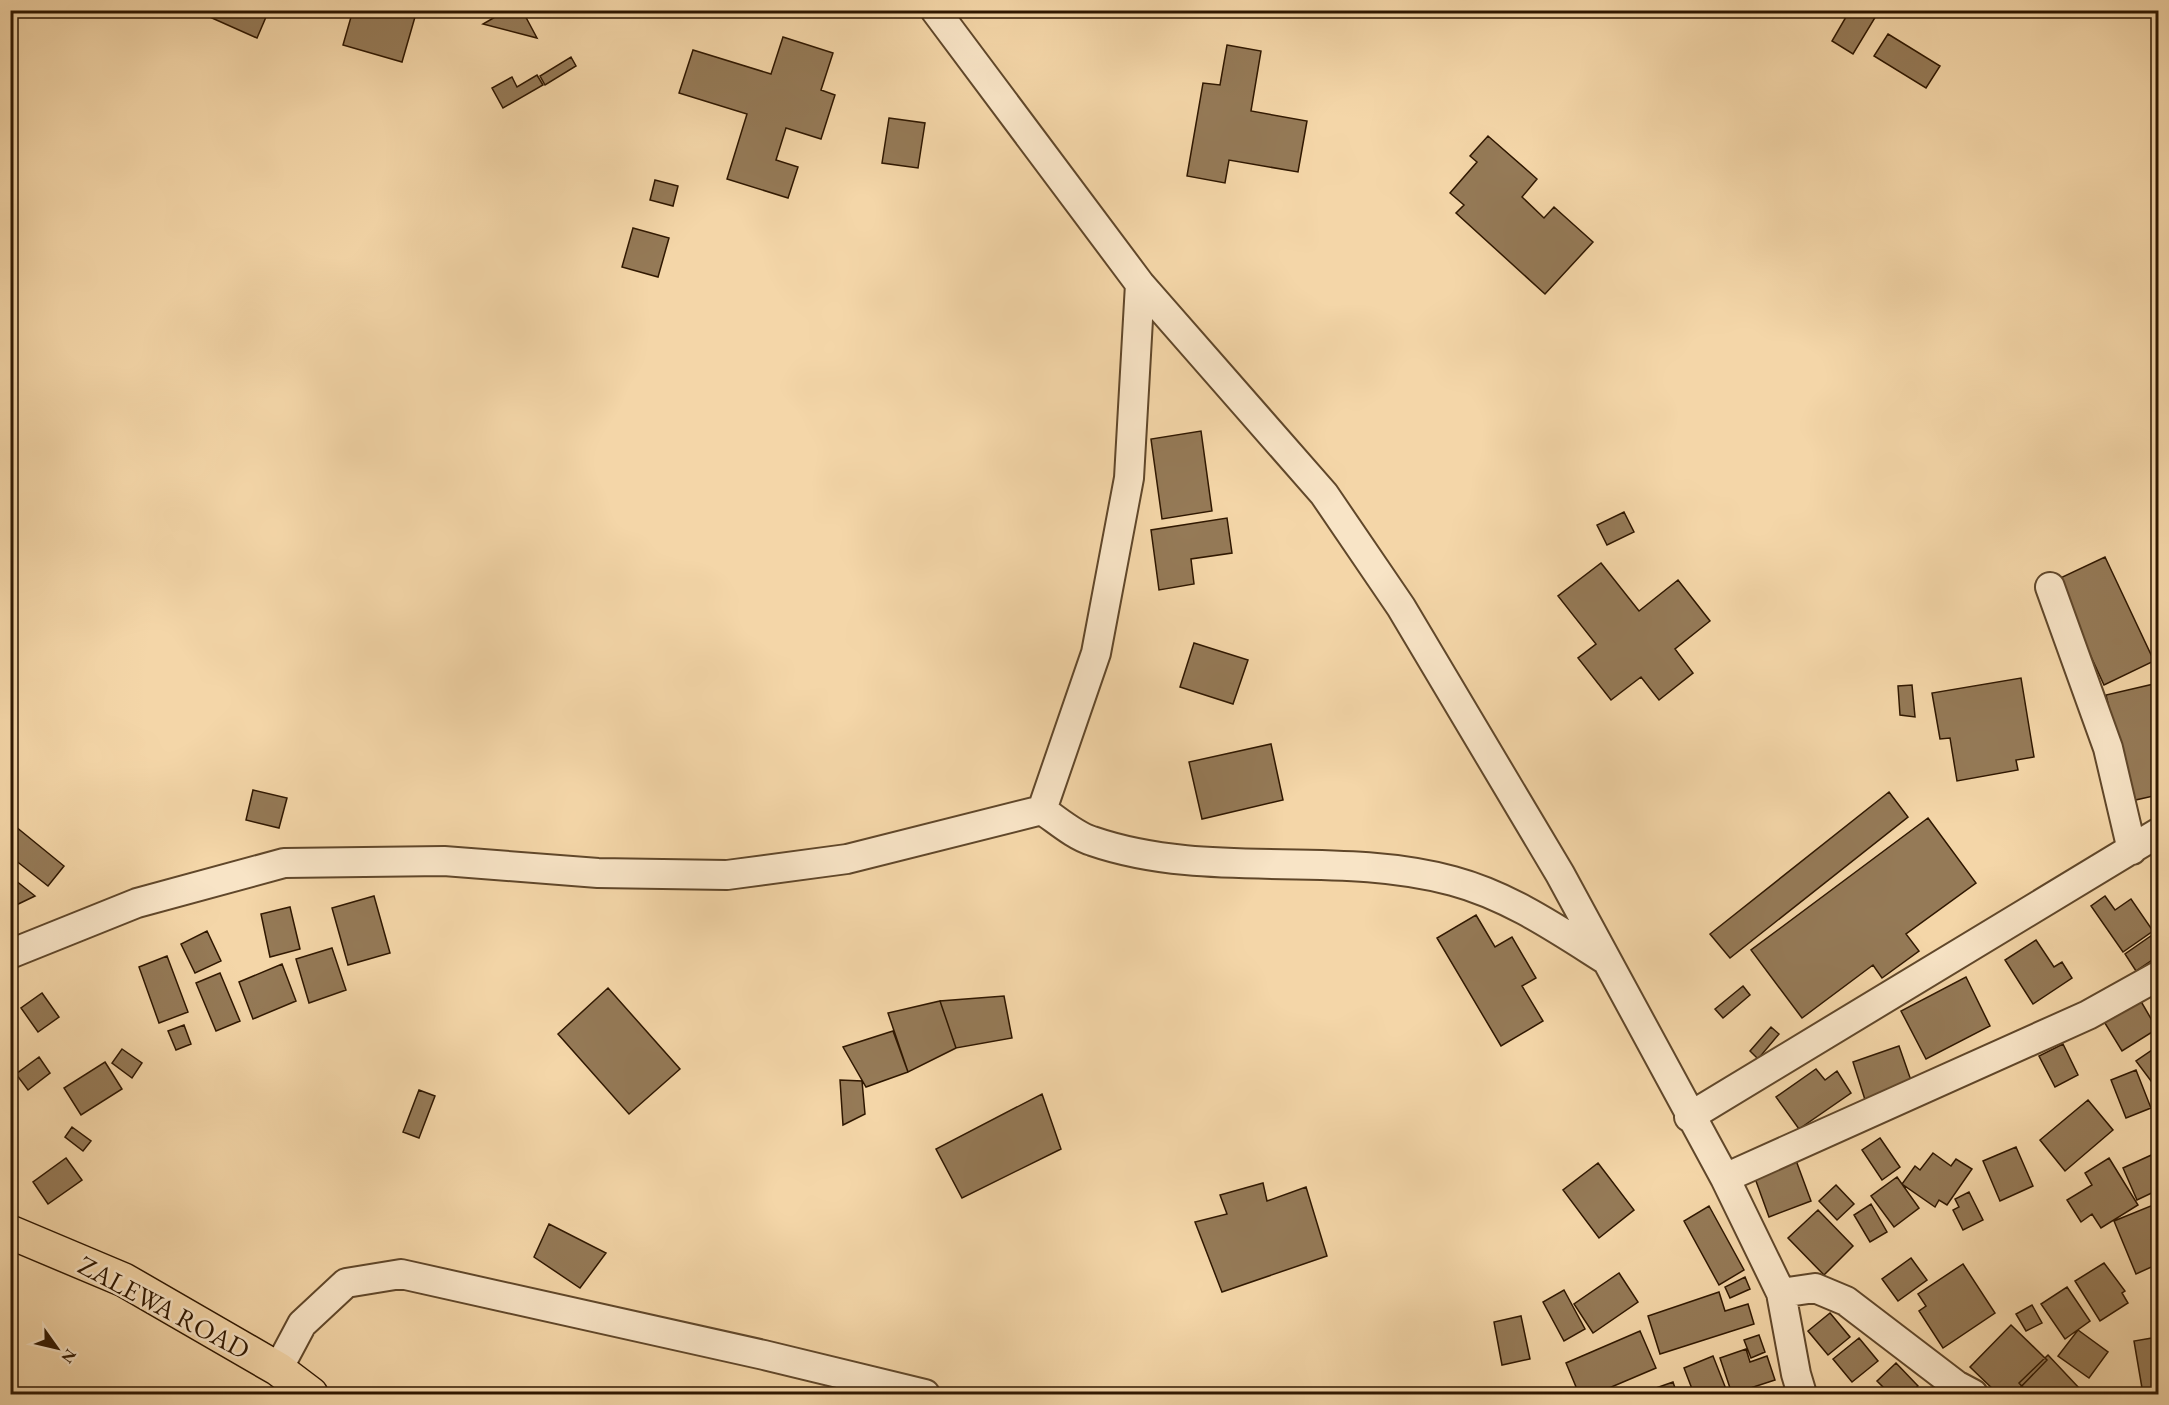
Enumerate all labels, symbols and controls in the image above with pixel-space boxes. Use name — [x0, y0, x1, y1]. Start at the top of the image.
street label: ZALEWA ROAD — [72, 1247, 256, 1367]
north arrow — [27, 1318, 87, 1378]
text: N — [57, 1345, 81, 1367]

